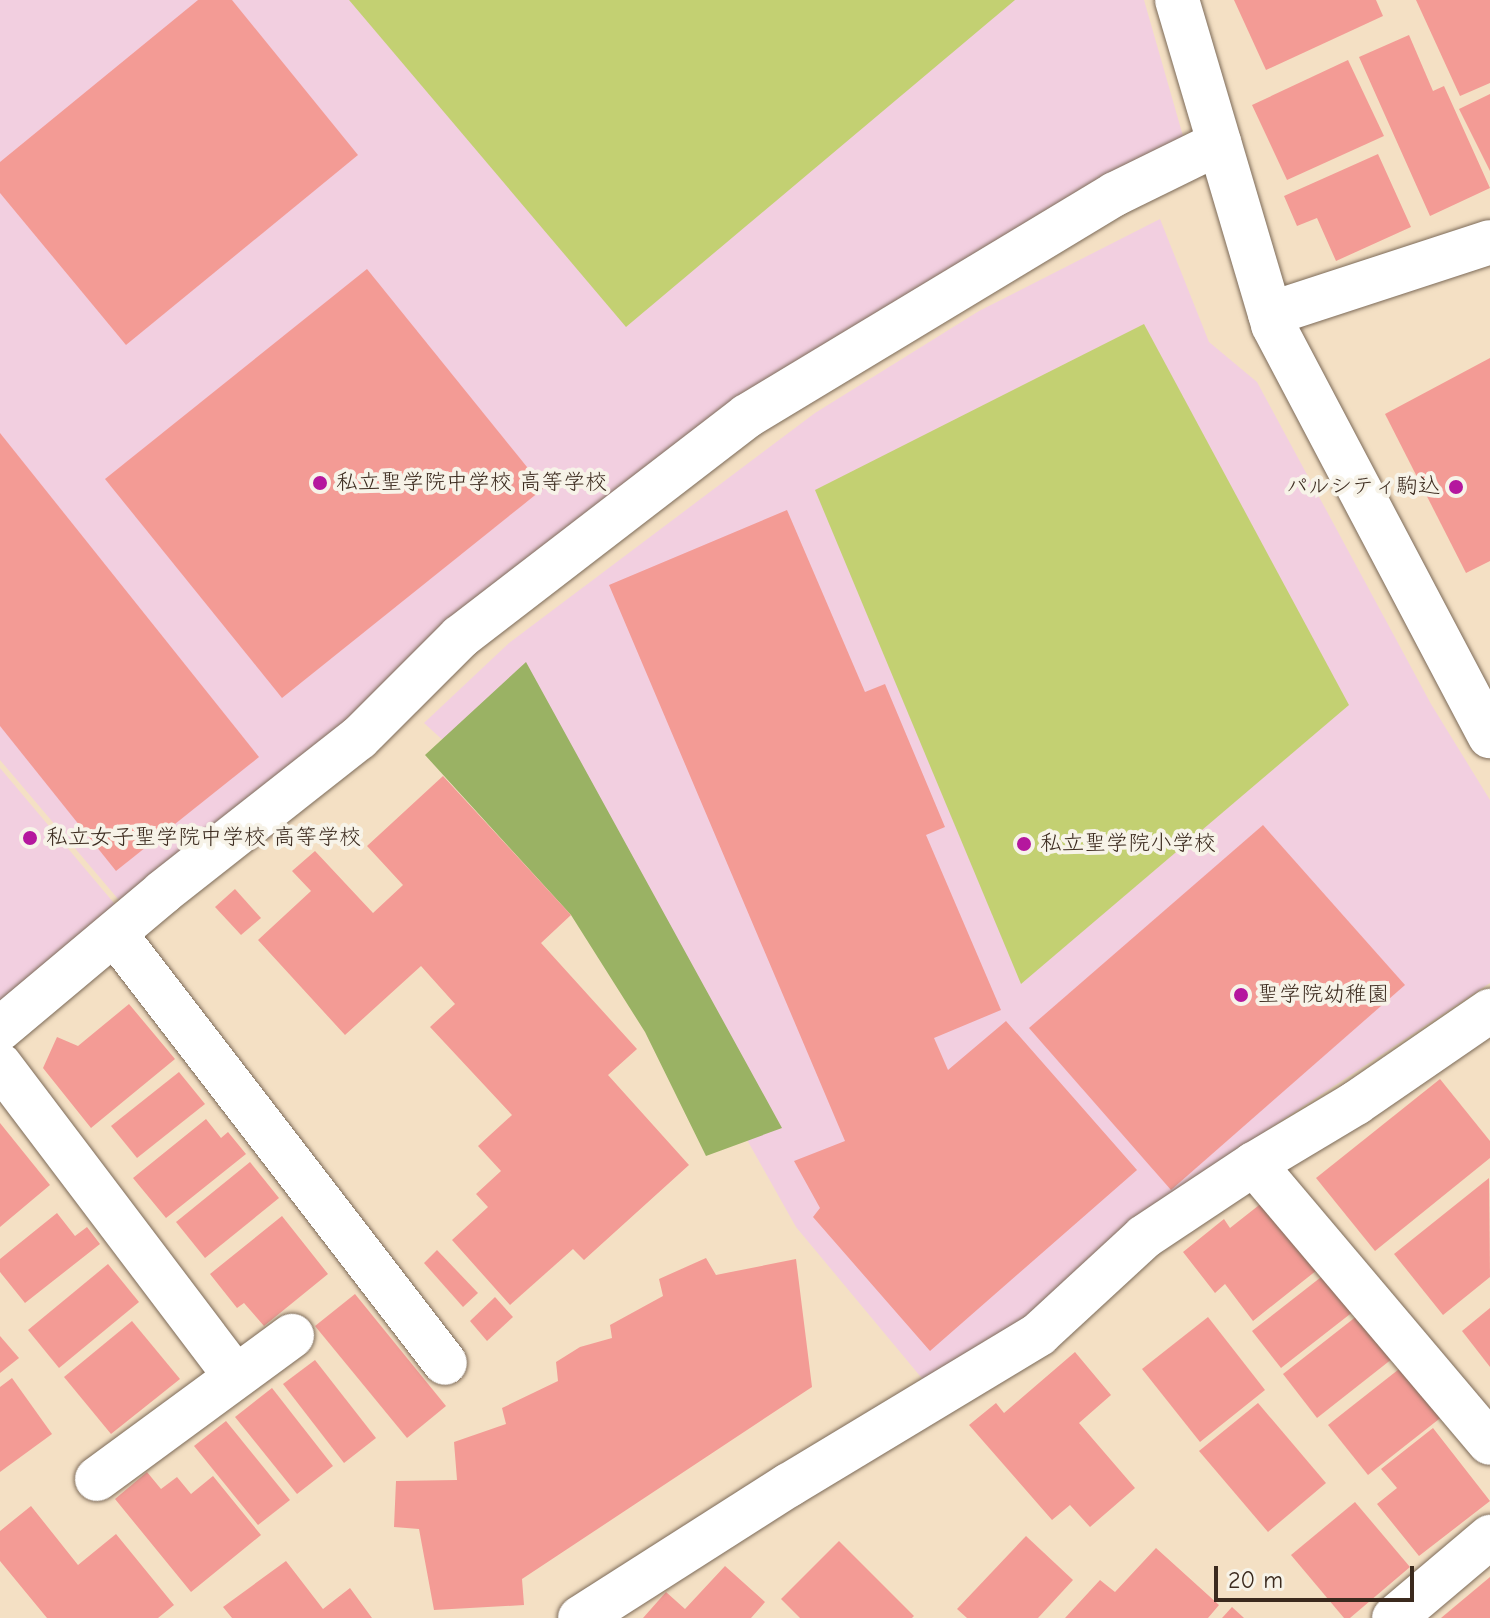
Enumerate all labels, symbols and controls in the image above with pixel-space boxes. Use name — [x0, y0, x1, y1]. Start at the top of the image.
place label: 私立聖学院中学校 高等学校 — [336, 470, 607, 496]
marker: 私立聖学院中学校 高等学校 — [311, 474, 329, 492]
place label: パルシティ駒込 — [1286, 474, 1440, 500]
marker: パルシティ駒込 — [1447, 478, 1465, 496]
place label: 私立女子聖学院中学校 高等学校 — [46, 825, 361, 851]
marker: 私立女子聖学院中学校 高等学校 — [21, 829, 39, 847]
place label: 私立聖学院小学校 — [1040, 831, 1216, 857]
marker: 私立聖学院小学校 — [1015, 835, 1033, 853]
place label: 聖学院幼稚園 — [1257, 982, 1389, 1008]
marker: 聖学院幼稚園 — [1232, 986, 1250, 1004]
scale bar — [1218, 1550, 1418, 1600]
text: 20 m — [1228, 1566, 1283, 1594]

